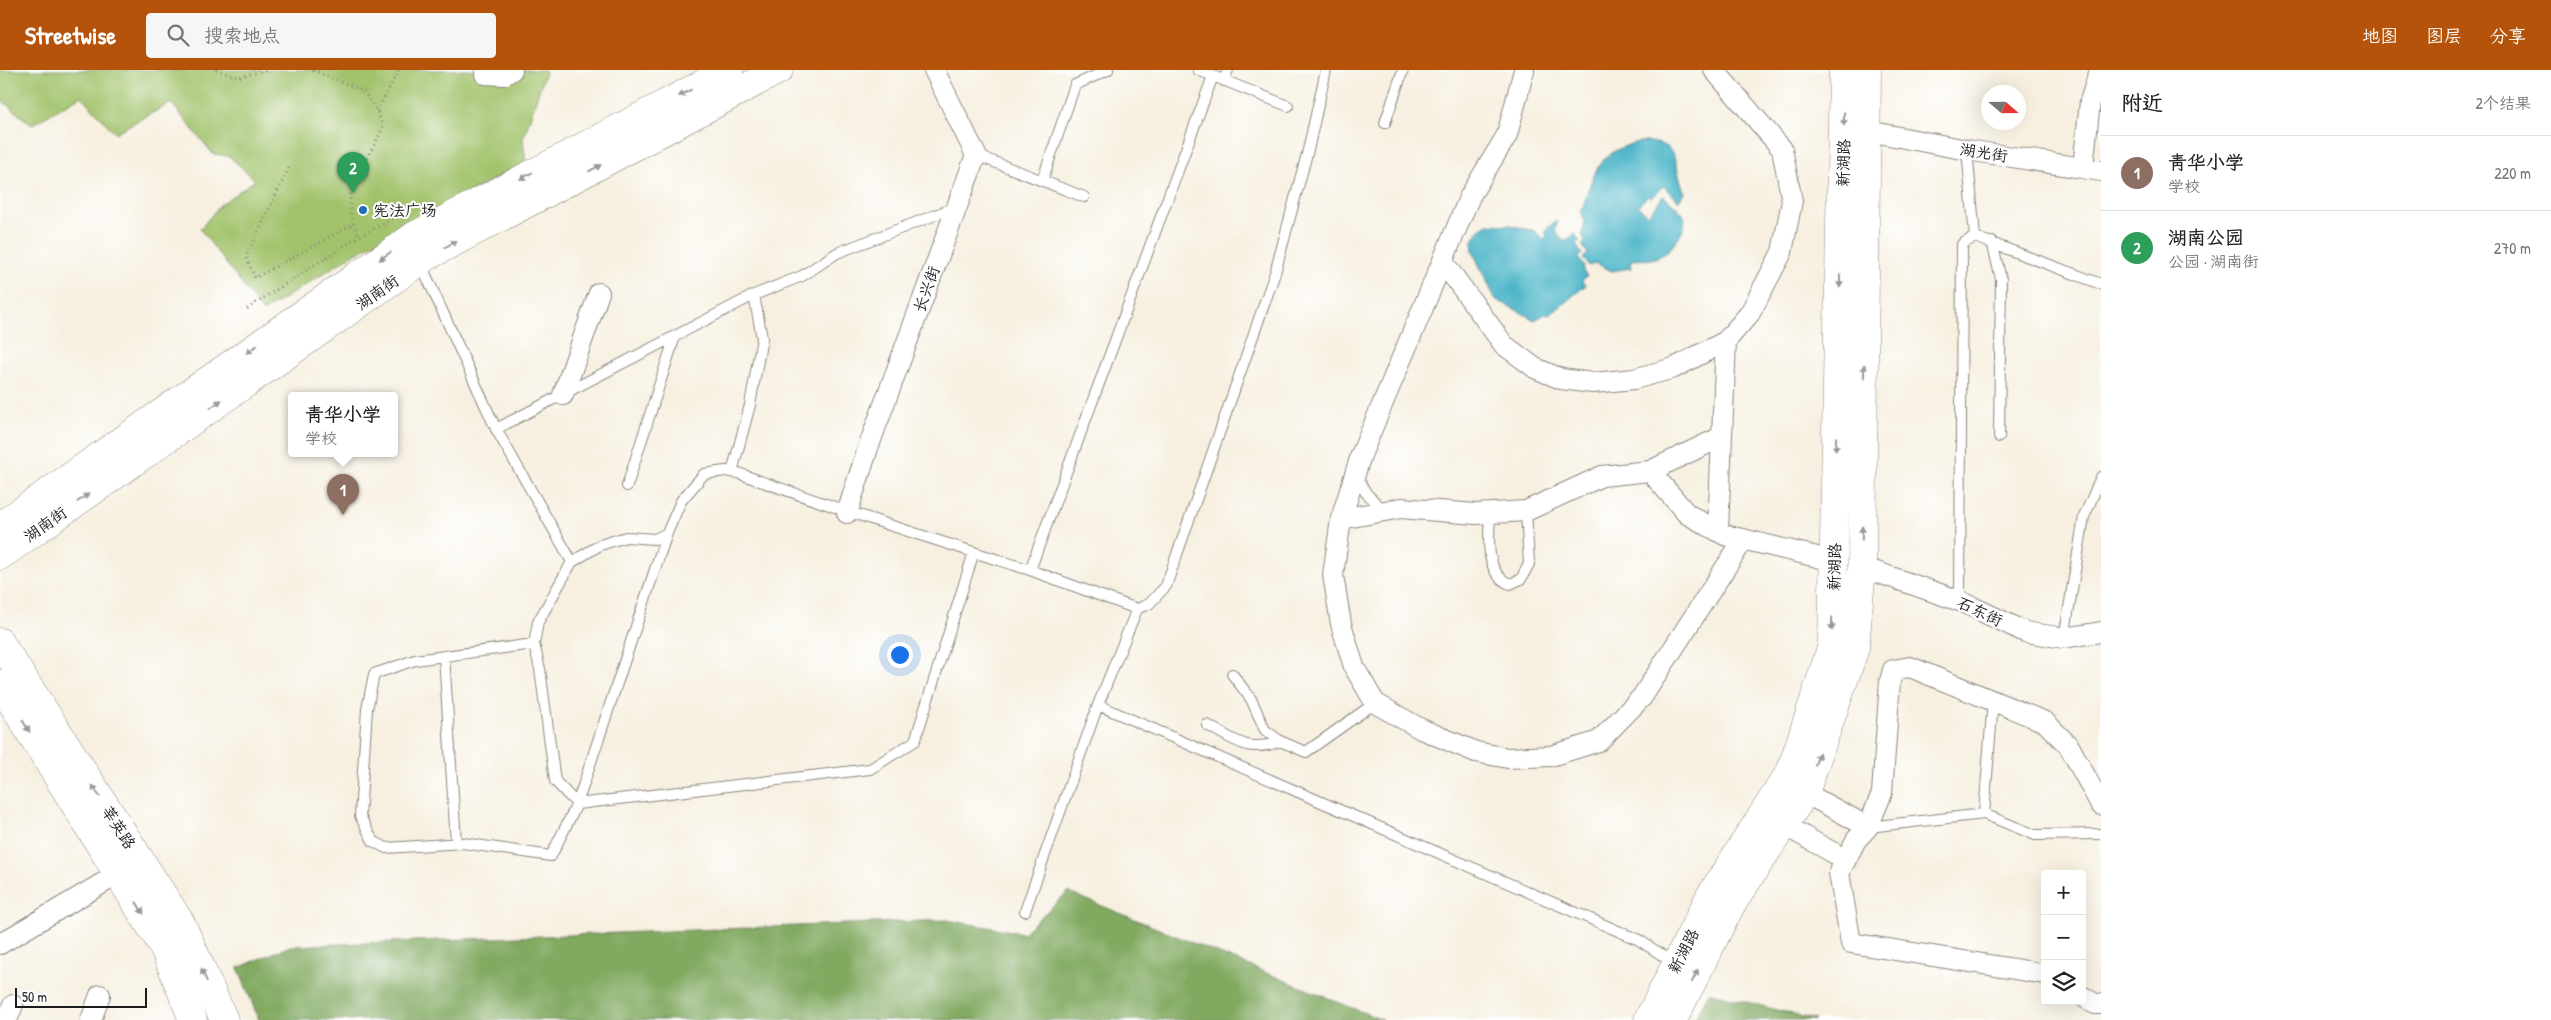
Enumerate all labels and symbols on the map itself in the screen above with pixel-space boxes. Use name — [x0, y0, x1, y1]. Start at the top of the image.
north arrow — [1981, 85, 2026, 130]
one-way arrow — [678, 89, 693, 97]
one-way arrow — [1840, 111, 1848, 127]
street label: 湖光街 — [1959, 137, 2009, 167]
street label: 新湖路 — [1832, 139, 1854, 187]
pin: 2 — [337, 152, 369, 193]
one-way arrow — [588, 163, 601, 172]
one-way arrow — [519, 172, 533, 181]
place label: 宪法广场 — [373, 199, 437, 221]
marker: 宪法广场 — [357, 204, 369, 216]
one-way arrow — [444, 239, 458, 248]
one-way arrow — [378, 251, 391, 261]
street label: 长兴街 — [907, 263, 945, 315]
street label: 湖南街 — [351, 269, 403, 315]
one-way arrow — [1836, 273, 1844, 289]
one-way arrow — [245, 344, 258, 354]
one-way arrow — [1861, 362, 1869, 378]
one-way arrow — [209, 399, 223, 409]
one-way arrow — [1832, 436, 1840, 452]
pin: 1 — [327, 474, 359, 515]
one-way arrow — [76, 492, 89, 503]
street label: 湖南街 — [19, 501, 71, 547]
one-way arrow — [1858, 525, 1866, 541]
street label: 新湖路 — [1823, 543, 1845, 591]
street label: 石东街 — [1954, 591, 2006, 631]
one-way arrow — [1828, 616, 1836, 632]
your location — [887, 642, 913, 668]
one-way arrow — [21, 719, 30, 732]
one-way arrow — [1813, 751, 1821, 766]
one-way arrow — [91, 784, 101, 797]
street label: 莘英路 — [97, 801, 141, 853]
one-way arrow — [135, 901, 144, 915]
street label: 新湖路 — [1662, 925, 1704, 977]
one-way arrow — [200, 968, 208, 982]
one-way arrow — [1691, 969, 1699, 984]
scale bar — [15, 985, 148, 1008]

